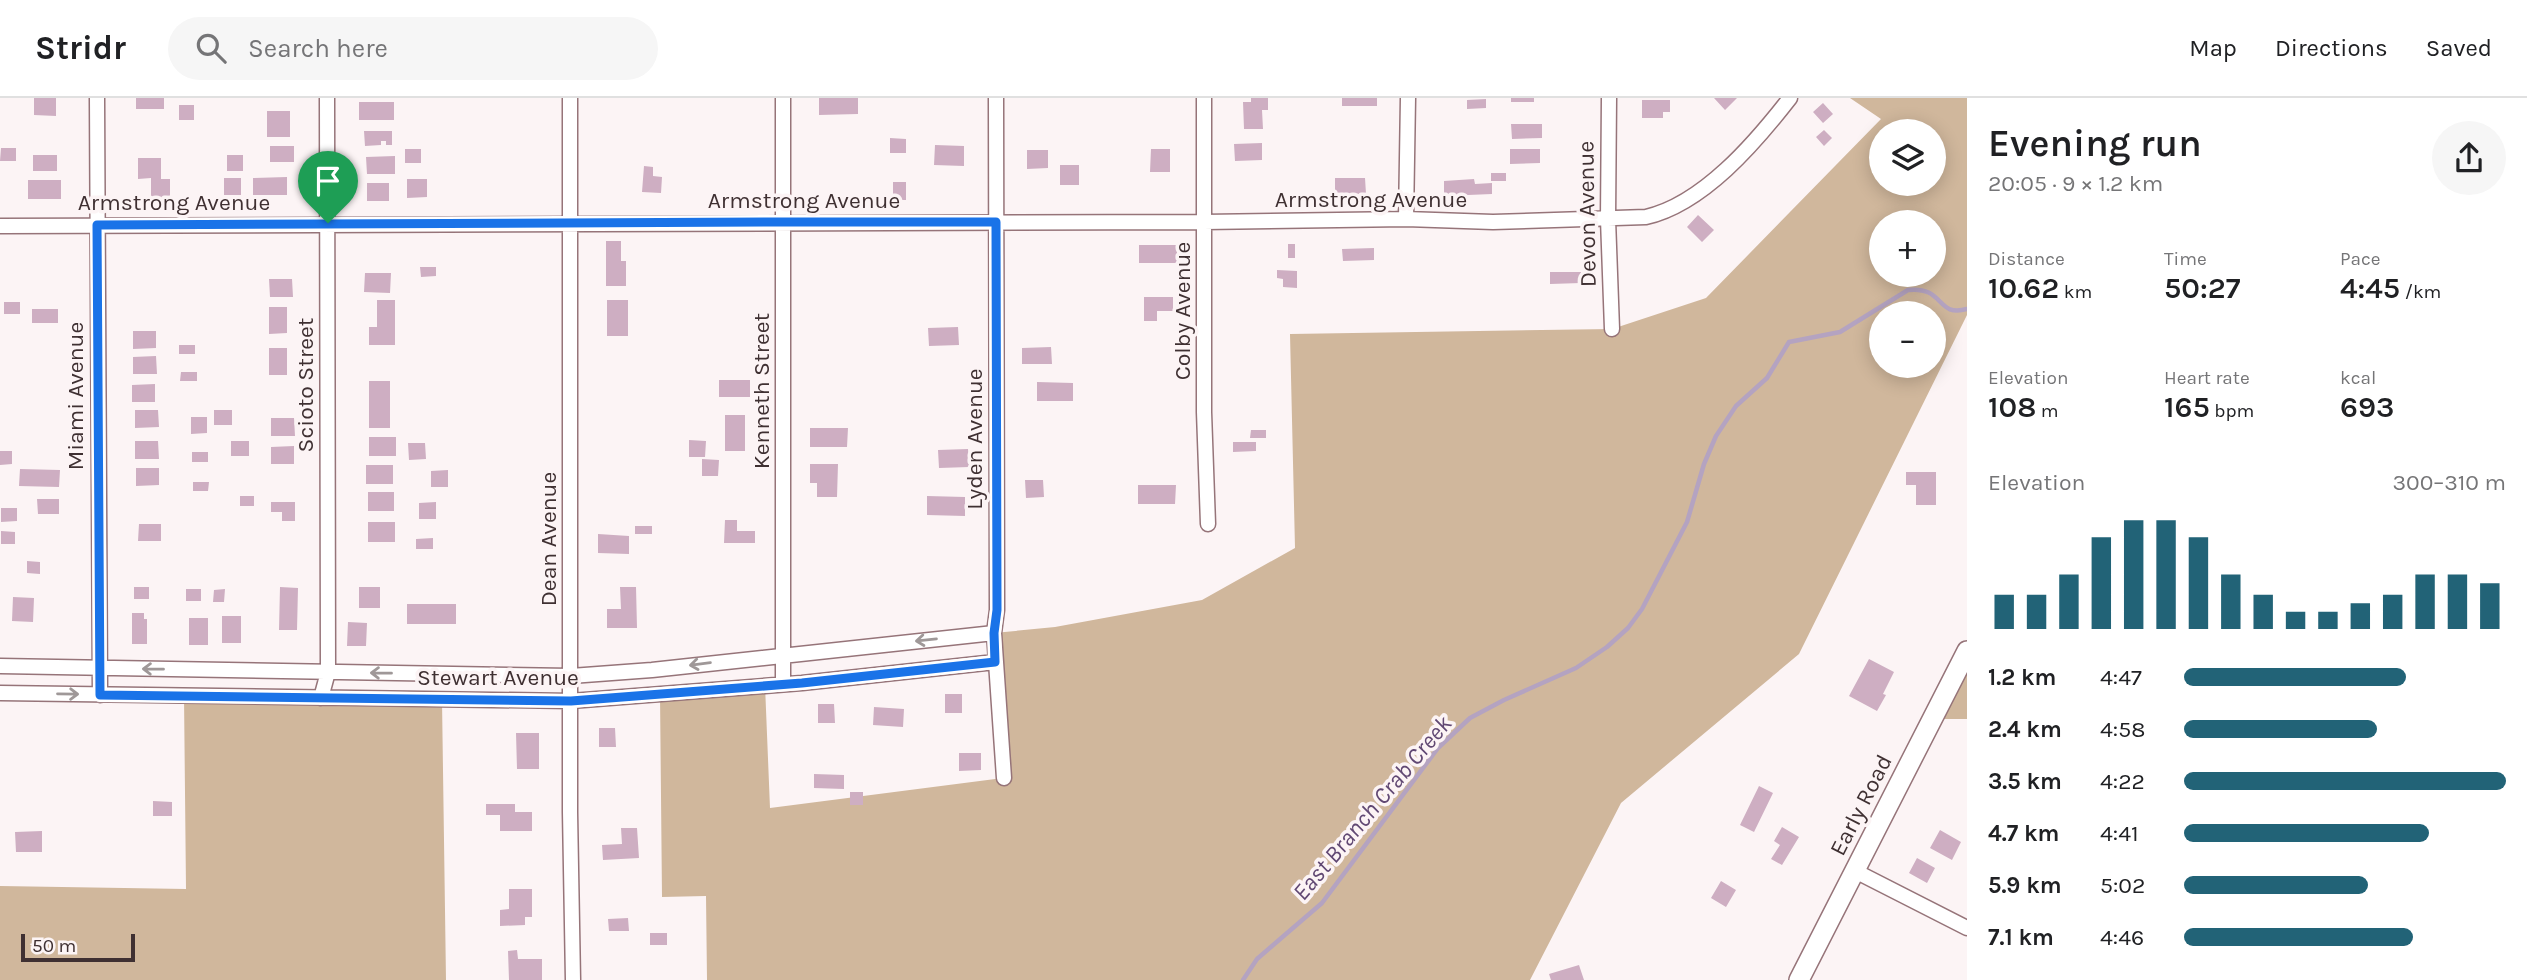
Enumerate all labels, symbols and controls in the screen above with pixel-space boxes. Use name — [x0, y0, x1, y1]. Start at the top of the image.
search box — [168, 17, 658, 80]
text: Stridr — [35, 29, 126, 67]
icon: search — [192, 29, 230, 67]
text: Search here — [248, 33, 388, 64]
text: Map — [2189, 34, 2237, 62]
text: Directions — [2275, 34, 2388, 62]
text: Saved — [2426, 34, 2492, 62]
map controls — [1869, 119, 1946, 378]
button: layers — [1869, 119, 1946, 196]
text: Evening run — [1988, 121, 2202, 166]
button: share — [2432, 121, 2506, 195]
street label: Devon Avenue — [1572, 141, 1602, 287]
pin — [298, 151, 358, 223]
icon: arrive — [309, 162, 347, 200]
text: 20:05 · 9 × 1.2 km — [1988, 170, 2163, 197]
street label: Armstrong Avenue — [1275, 186, 1467, 213]
street label: Armstrong Avenue — [708, 187, 900, 214]
street label: Armstrong Avenue — [78, 189, 270, 216]
button: + — [1869, 210, 1946, 287]
street label: Colby Avenue — [1169, 242, 1196, 380]
text: Distance — [1988, 248, 2065, 270]
text: Time — [2164, 248, 2207, 270]
text: Pace — [2340, 248, 2381, 270]
text: 10.62 — [1988, 270, 2059, 306]
text: 50:27 — [2164, 270, 2240, 306]
text: 4:45 — [2340, 270, 2400, 306]
text: km — [2059, 281, 2092, 303]
text: /km — [2400, 281, 2441, 303]
button: − — [1869, 301, 1946, 378]
street label: Kenneth Street — [748, 312, 775, 469]
street label: Scioto Street — [292, 317, 319, 453]
street label: Miami Avenue — [62, 322, 89, 470]
text: Elevation — [1988, 367, 2068, 389]
text: Heart rate — [2164, 367, 2250, 389]
text: kcal — [2340, 367, 2376, 389]
street label: Lyden Avenue — [961, 368, 988, 510]
text: 108 — [1988, 389, 2036, 425]
text: 165 — [2164, 389, 2210, 425]
text: 693 — [2340, 389, 2394, 425]
text: m — [2036, 400, 2059, 422]
text: bpm — [2210, 400, 2254, 422]
text: Elevation — [1988, 469, 2085, 496]
text: 300–310 m — [2392, 469, 2506, 496]
street label: Dean Avenue — [535, 472, 562, 606]
one-way arrow — [915, 634, 938, 647]
one-way arrow — [689, 657, 711, 670]
one-way arrow — [142, 662, 165, 675]
street label: Stewart Avenue — [417, 664, 579, 691]
text: 1.2 km — [1988, 664, 2056, 691]
text: 4:47 — [2100, 664, 2142, 691]
one-way arrow — [369, 666, 392, 679]
one-way arrow — [56, 687, 79, 701]
water label: East Branch Crab Creek — [1287, 709, 1458, 906]
text: 2.4 km — [1988, 716, 2062, 743]
text: 4:58 — [2100, 716, 2145, 743]
street label: Early Road — [1824, 750, 1898, 860]
text: 3.5 km — [1988, 768, 2062, 795]
text: 4:22 — [2100, 768, 2145, 795]
text: 4.7 km — [1988, 820, 2059, 847]
text: 4:41 — [2100, 820, 2139, 847]
text: 5.9 km — [1988, 872, 2062, 899]
text: 5:02 — [2100, 872, 2145, 899]
text: 7.1 km — [1988, 924, 2054, 951]
text: 4:46 — [2100, 924, 2144, 951]
scale bar — [21, 931, 135, 963]
text: 50 m — [32, 935, 76, 957]

